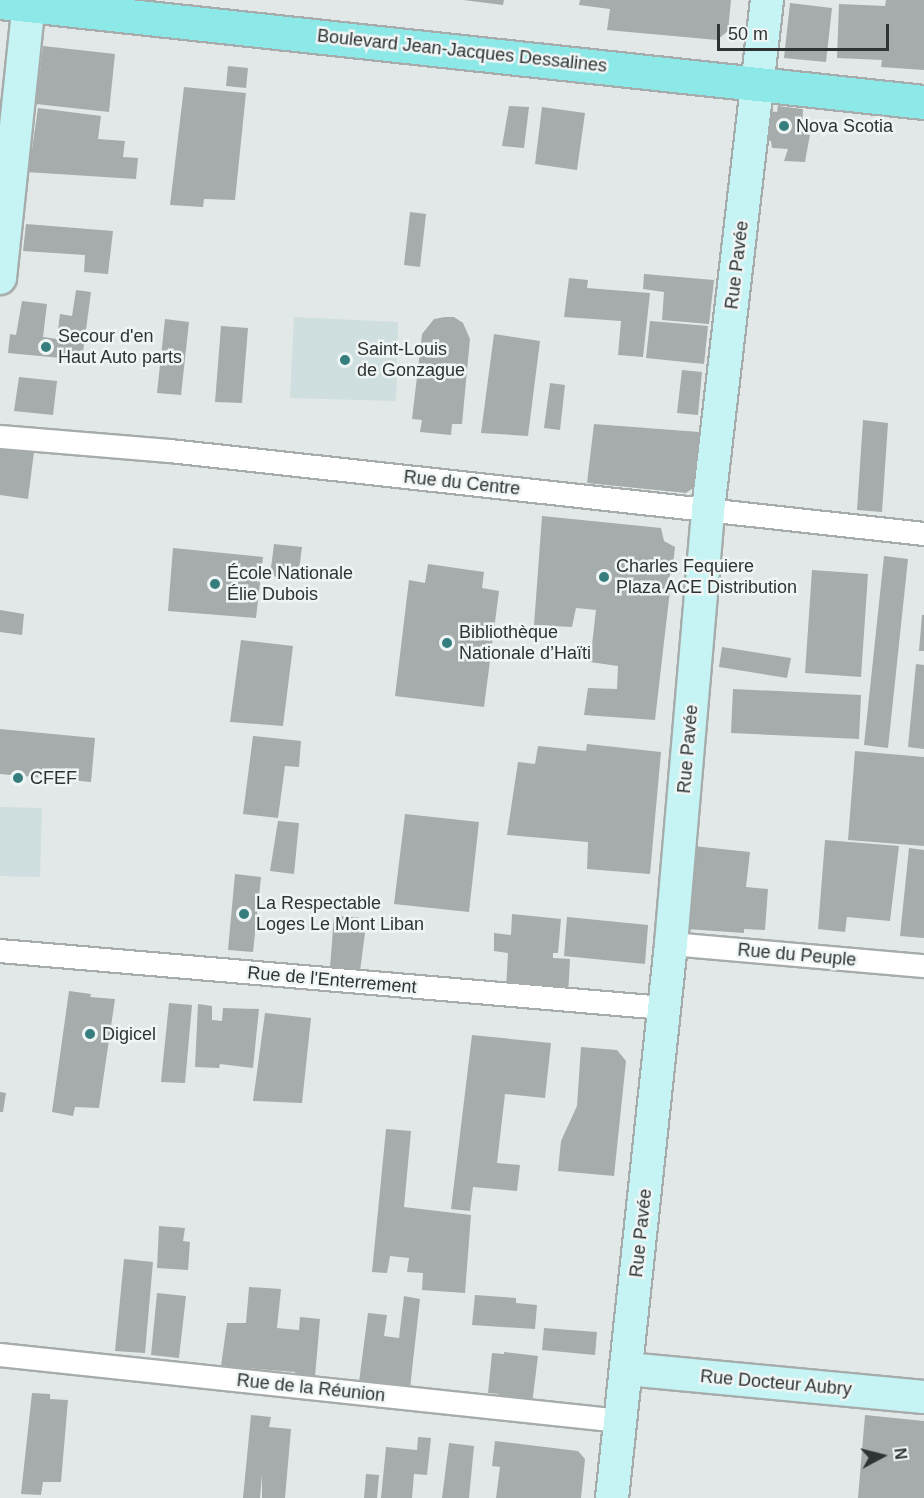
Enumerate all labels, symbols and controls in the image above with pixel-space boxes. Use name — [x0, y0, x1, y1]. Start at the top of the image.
scale bar — [720, 12, 892, 50]
text: 50 m — [728, 24, 768, 44]
street label: Boulevard Jean-Jacques Dessalines — [316, 25, 608, 77]
place label: Nova Scotia — [796, 115, 893, 137]
marker: Nova Scotia — [777, 119, 791, 133]
street label: Rue Pavée — [721, 219, 753, 311]
place label: Secour d'en Haut Auto parts — [58, 326, 183, 368]
place label: Saint-Louis de Gonzague — [357, 339, 465, 382]
marker: Secour d'en Haut Auto parts — [39, 340, 53, 354]
marker: Saint-Louis de Gonzague — [338, 353, 352, 367]
street label: Rue du Centre — [403, 466, 521, 500]
place label: Charles Fequiere Plaza ACE Distribution — [616, 556, 798, 598]
place label: École Nationale Élie Dubois — [227, 563, 353, 606]
marker: Charles Fequiere Plaza ACE Distribution — [597, 570, 611, 584]
marker: École Nationale Élie Dubois — [208, 577, 222, 591]
place label: Bibliothèque Nationale d’Haïti — [459, 622, 591, 664]
marker: Bibliothèque Nationale d’Haïti — [440, 636, 454, 650]
street label: Rue Pavée — [673, 704, 703, 794]
place label: CFEF — [30, 767, 77, 789]
marker: CFEF — [11, 771, 25, 785]
place label: La Respectable Loges Le Mont Liban — [256, 893, 424, 936]
marker: La Respectable Loges Le Mont Liban — [237, 907, 251, 921]
street label: Rue du Peuple — [737, 939, 857, 971]
street label: Rue de l'Enterrement — [247, 962, 417, 998]
place label: Digicel — [102, 1023, 156, 1045]
marker: Digicel — [83, 1027, 97, 1041]
street label: Rue Pavée — [626, 1188, 656, 1278]
street label: Rue Docteur Aubry — [699, 1366, 853, 1400]
street label: Rue de la Réunion — [236, 1369, 386, 1407]
north arrow — [852, 1426, 912, 1486]
text: N — [891, 1447, 910, 1461]

